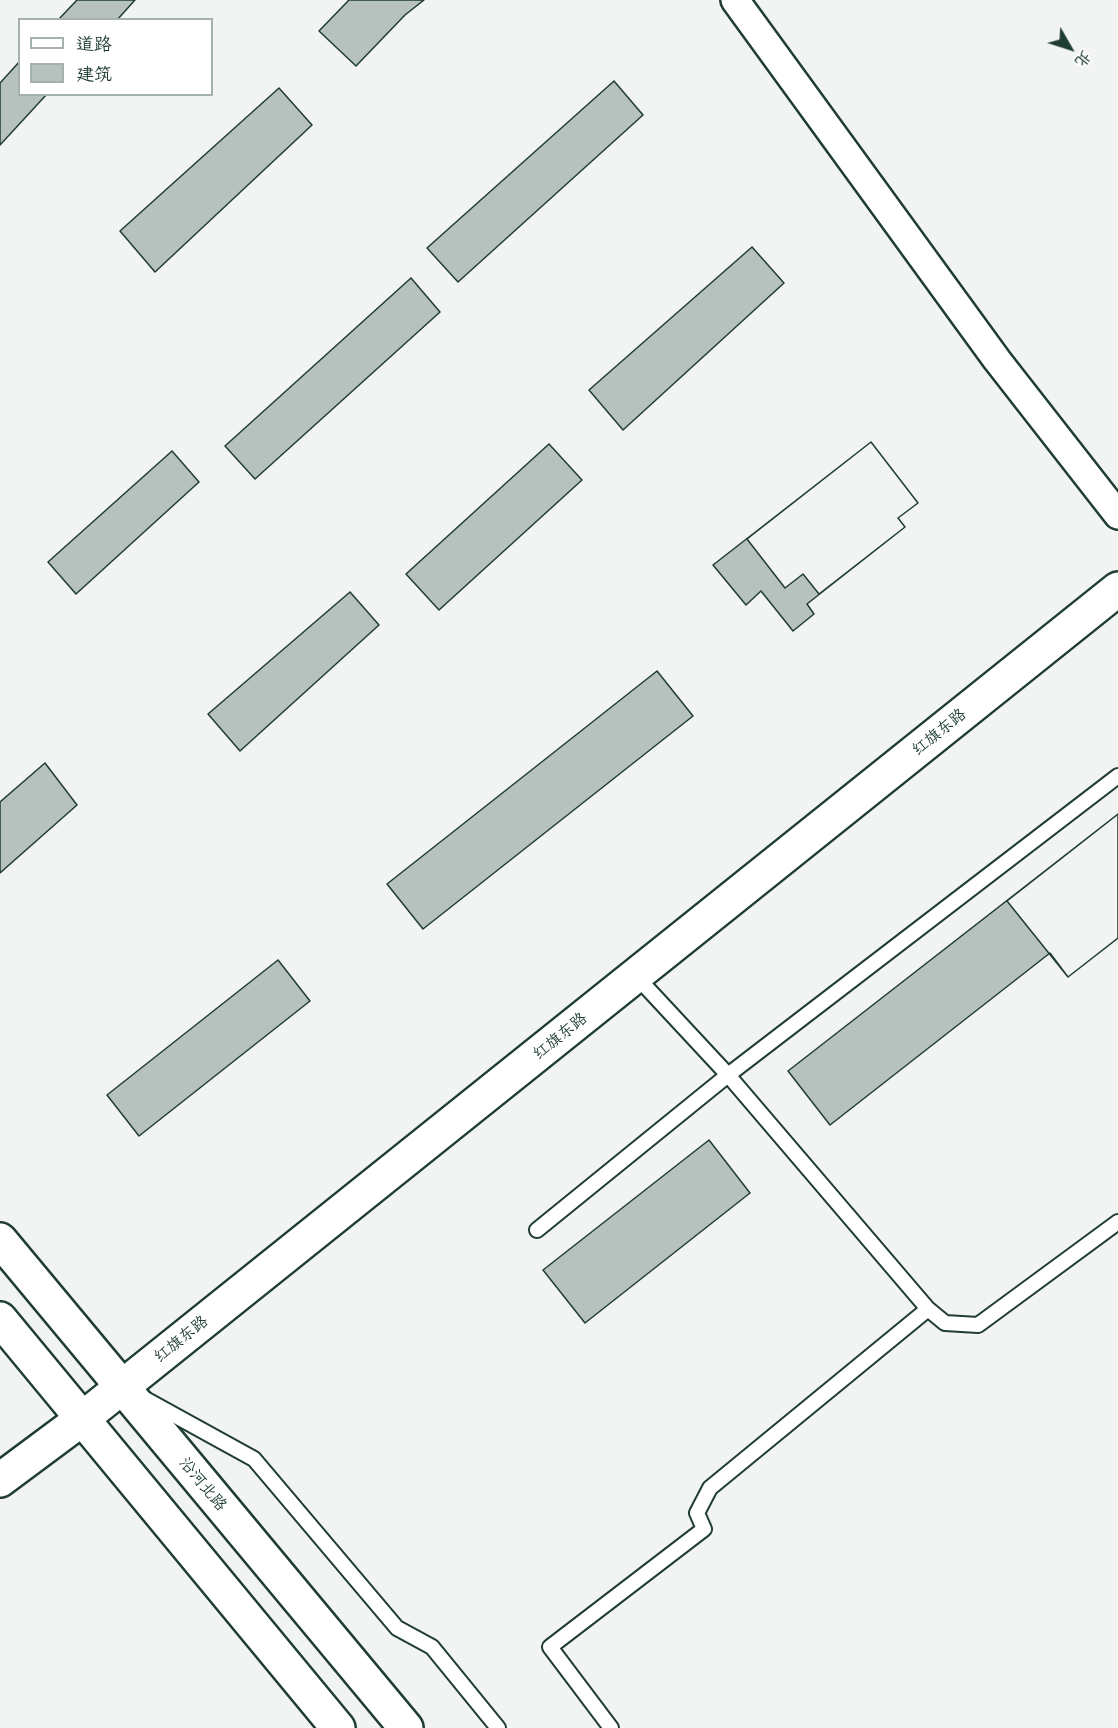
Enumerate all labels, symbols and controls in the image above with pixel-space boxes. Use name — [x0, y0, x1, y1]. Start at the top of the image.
legend — [18, 18, 213, 96]
north arrow — [1040, 18, 1100, 78]
text: 道路 — [76, 31, 112, 55]
text: 北 — [1071, 47, 1098, 72]
text: 建筑 — [76, 61, 112, 85]
street label: 红旗东路 — [908, 704, 970, 760]
street label: 红旗东路 — [529, 1008, 591, 1064]
street label: 红旗东路 — [150, 1311, 212, 1367]
street label: 沿河北路 — [175, 1453, 231, 1515]

